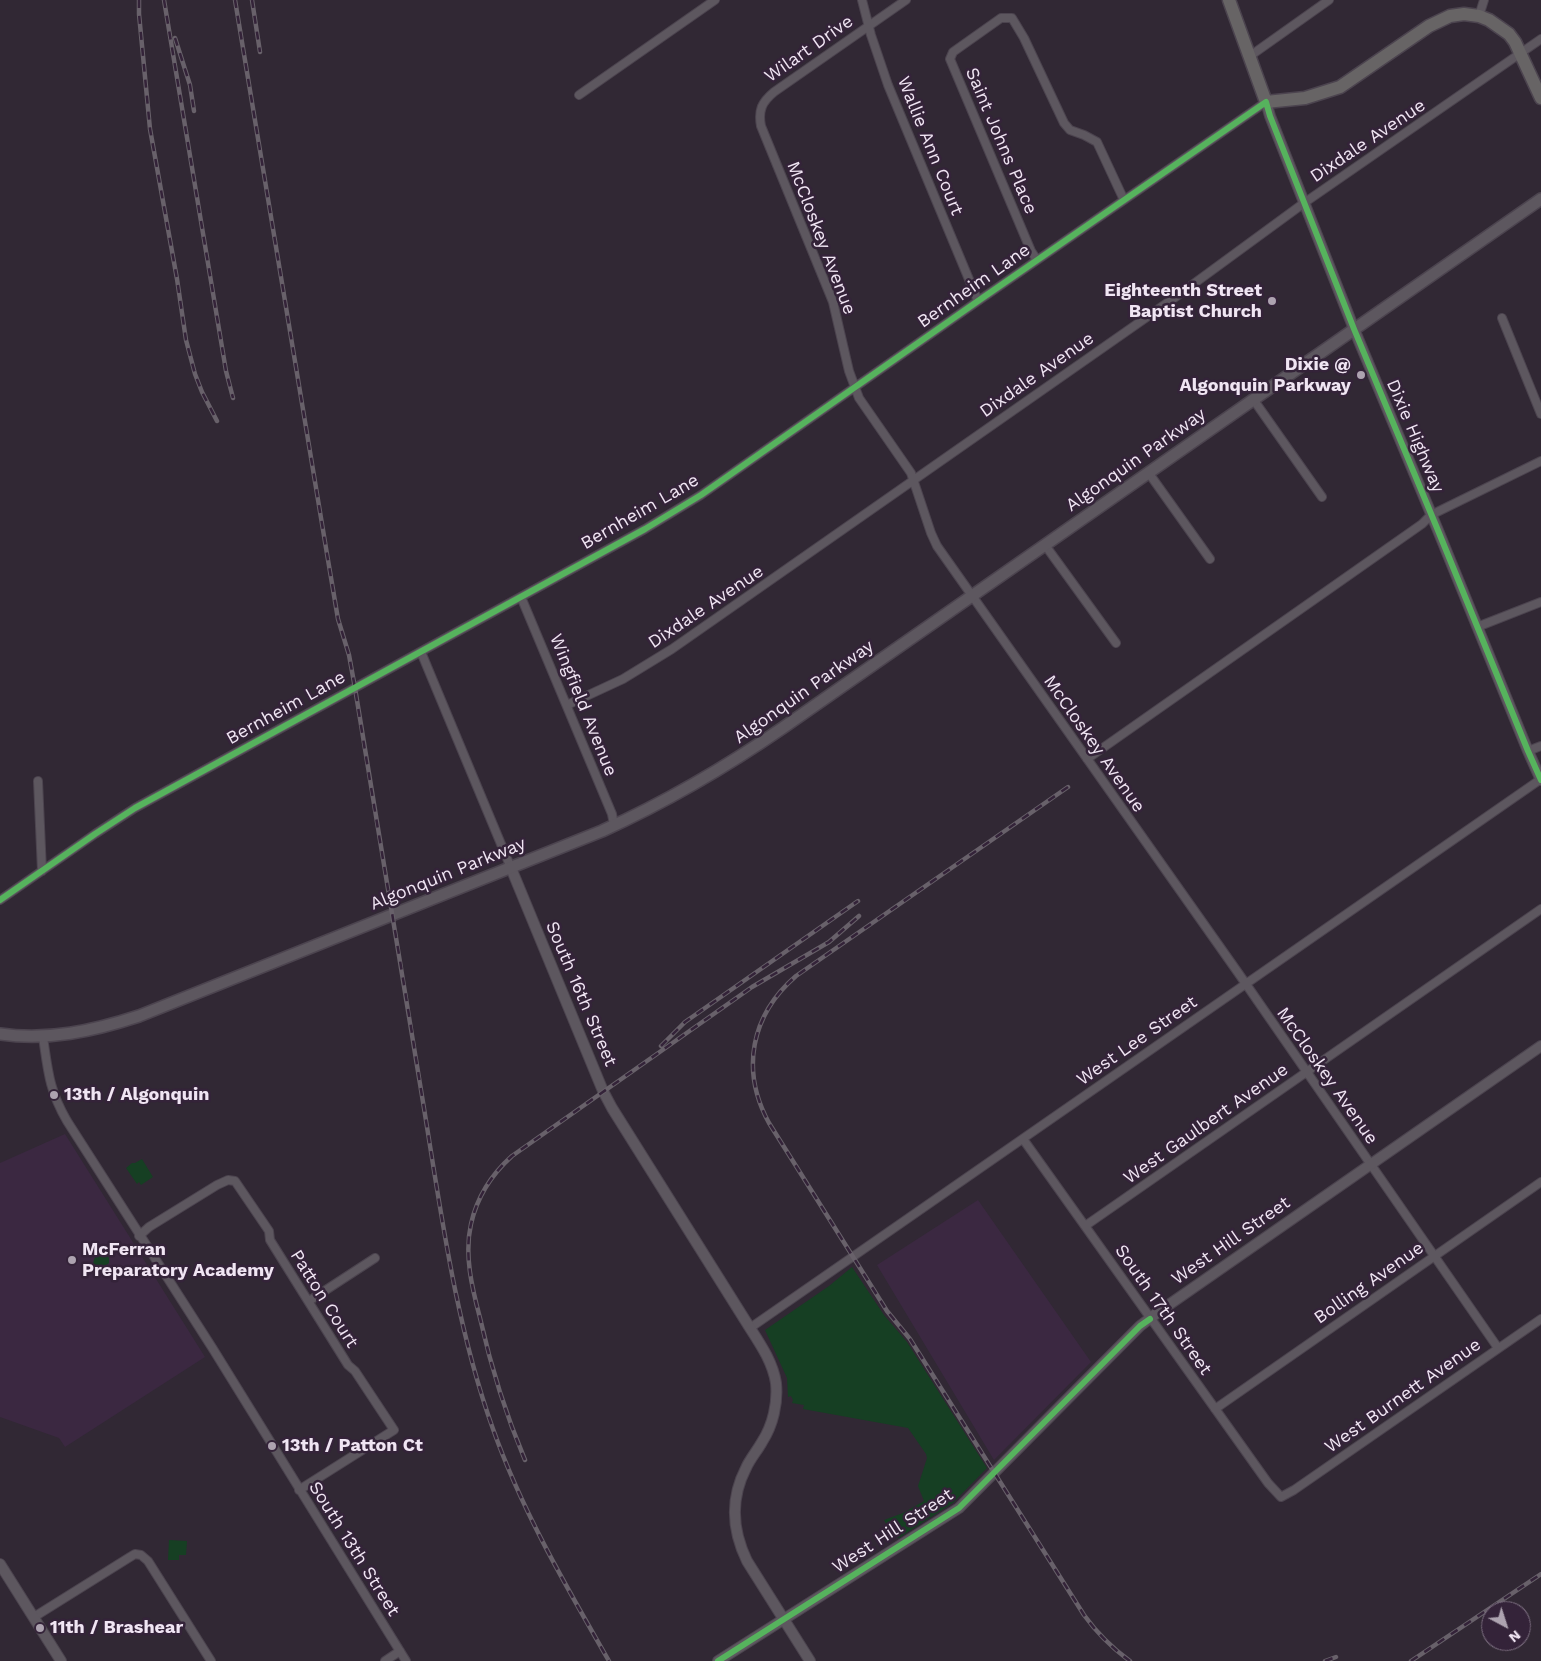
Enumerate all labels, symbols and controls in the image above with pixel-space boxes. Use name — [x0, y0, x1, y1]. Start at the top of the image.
street label: Wilart Drive — [761, 11, 857, 87]
street label: Saint Johns Place — [960, 65, 1042, 217]
street label: Wallie Ann Court — [892, 73, 968, 219]
street label: Dixdale Avenue — [1306, 95, 1430, 187]
street label: McCloskey Avenue — [782, 158, 860, 318]
street label: Bernheim Lane — [913, 239, 1035, 333]
place label: Eighteenth Street Baptist Church — [1104, 280, 1262, 322]
marker: Eighteenth Street Baptist Church — [1266, 295, 1278, 307]
street label: Dixdale Avenue — [976, 328, 1098, 422]
place label: Dixie @ Algonquin Parkway — [1179, 354, 1351, 396]
marker: Dixie @ Algonquin Parkway — [1355, 369, 1367, 381]
street label: Dixie Highway — [1381, 376, 1449, 496]
street label: Algonquin Parkway — [1062, 404, 1210, 516]
street label: Bernheim Lane — [577, 469, 703, 555]
street label: Dixdale Avenue — [644, 561, 768, 653]
street label: Wingfield Avenue — [545, 631, 621, 779]
street label: Algonquin Parkway — [730, 636, 878, 748]
street label: Bernheim Lane — [223, 666, 349, 750]
street label: McCloskey Avenue — [1039, 671, 1149, 817]
street label: Algonquin Parkway — [367, 833, 529, 915]
street label: South 16th Street — [541, 918, 621, 1070]
street label: West Lee Street — [1073, 991, 1201, 1091]
street label: McCloskey Avenue — [1272, 1003, 1382, 1149]
street label: West Gaulbert Avenue — [1120, 1059, 1292, 1189]
place label: 13th / Algonquin — [64, 1084, 209, 1106]
marker: 13th / Algonquin — [48, 1089, 60, 1101]
street label: West Hill Street — [1168, 1192, 1294, 1290]
street label: Bolling Avenue — [1310, 1237, 1428, 1329]
place label: McFerran Preparatory Academy — [82, 1239, 274, 1282]
street label: South 17th Street — [1110, 1241, 1216, 1379]
street label: Patton Court — [285, 1246, 363, 1352]
marker: McFerran Preparatory Academy — [66, 1254, 78, 1266]
street label: West Burnett Avenue — [1321, 1334, 1485, 1458]
place label: 13th / Patton Ct — [282, 1435, 423, 1457]
marker: 13th / Patton Ct — [266, 1440, 278, 1452]
street label: South 13th Street — [304, 1478, 404, 1620]
street label: West Hill Street — [829, 1484, 957, 1578]
north arrow — [1481, 1601, 1531, 1651]
place label: 11th / Brashear — [50, 1617, 183, 1639]
marker: 11th / Brashear — [34, 1622, 46, 1634]
text: N — [1506, 1627, 1524, 1646]

